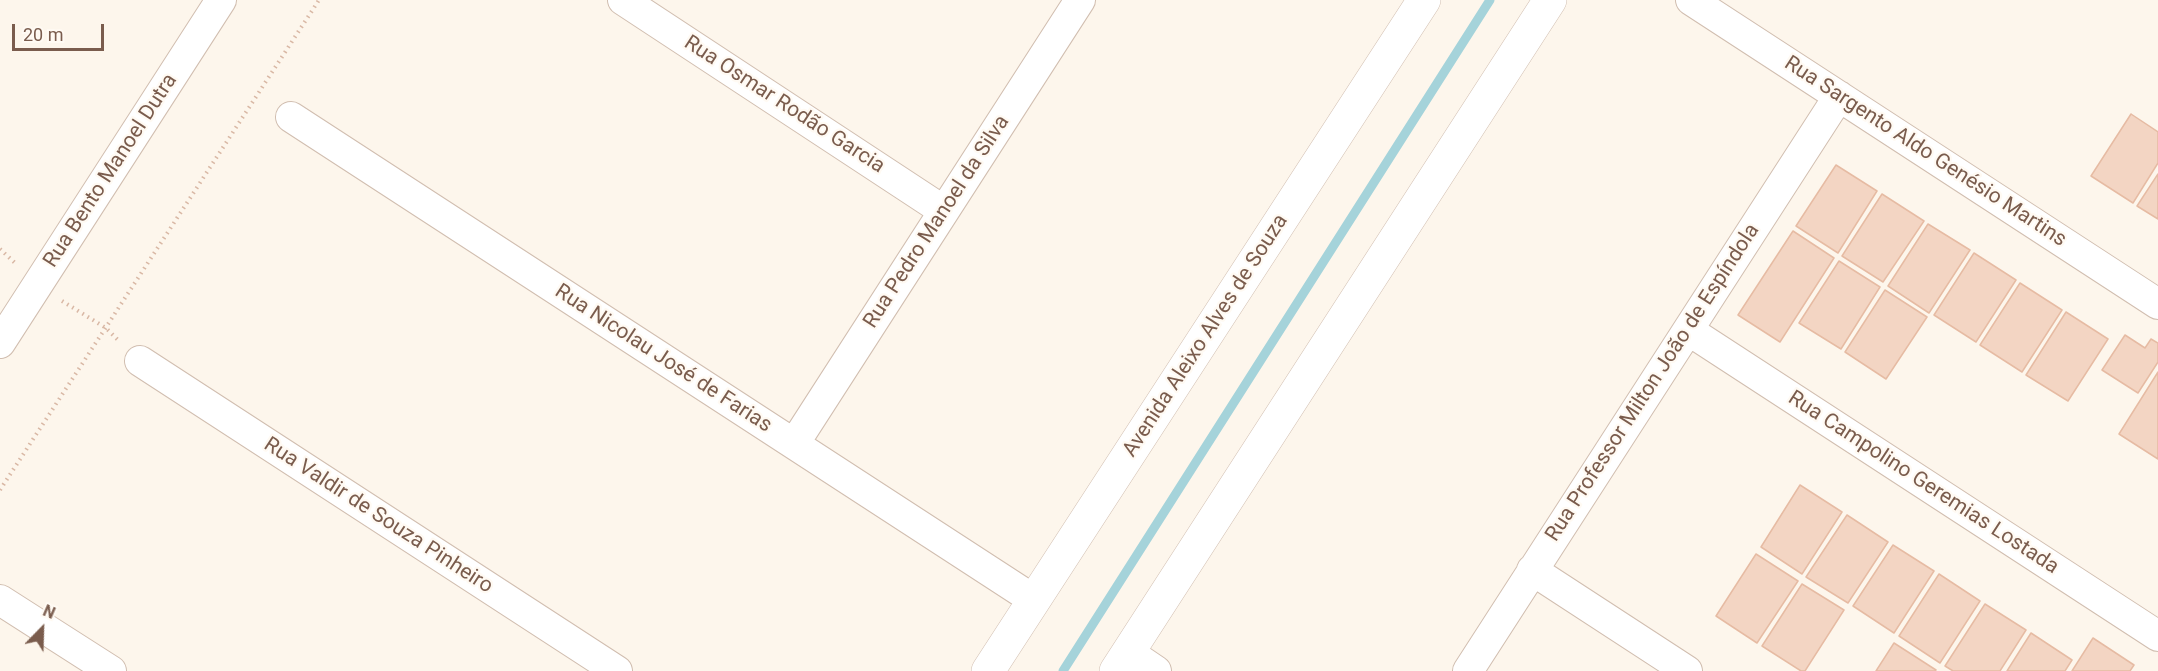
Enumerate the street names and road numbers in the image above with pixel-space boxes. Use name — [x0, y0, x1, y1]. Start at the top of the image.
street label: Rua Osmar Rodão Garcia — [679, 31, 889, 179]
street label: Rua Sargento Aldo Genésio Martins — [1779, 51, 2071, 253]
street label: Rua Bento Manoel Dutra — [39, 69, 183, 273]
street label: Rua Pedro Manoel da Silva — [859, 111, 1015, 333]
street label: Avenida Aleixo Alves de Souza — [1118, 210, 1294, 462]
street label: Rua Professor Milton João de Espíndola — [1541, 220, 1765, 546]
street label: Rua Nicolau José de Farias — [550, 279, 776, 439]
street label: Rua Campolino Geremias Lostada — [1783, 386, 2063, 580]
street label: Rua Valdir de Souza Pinheiro — [259, 433, 497, 599]

